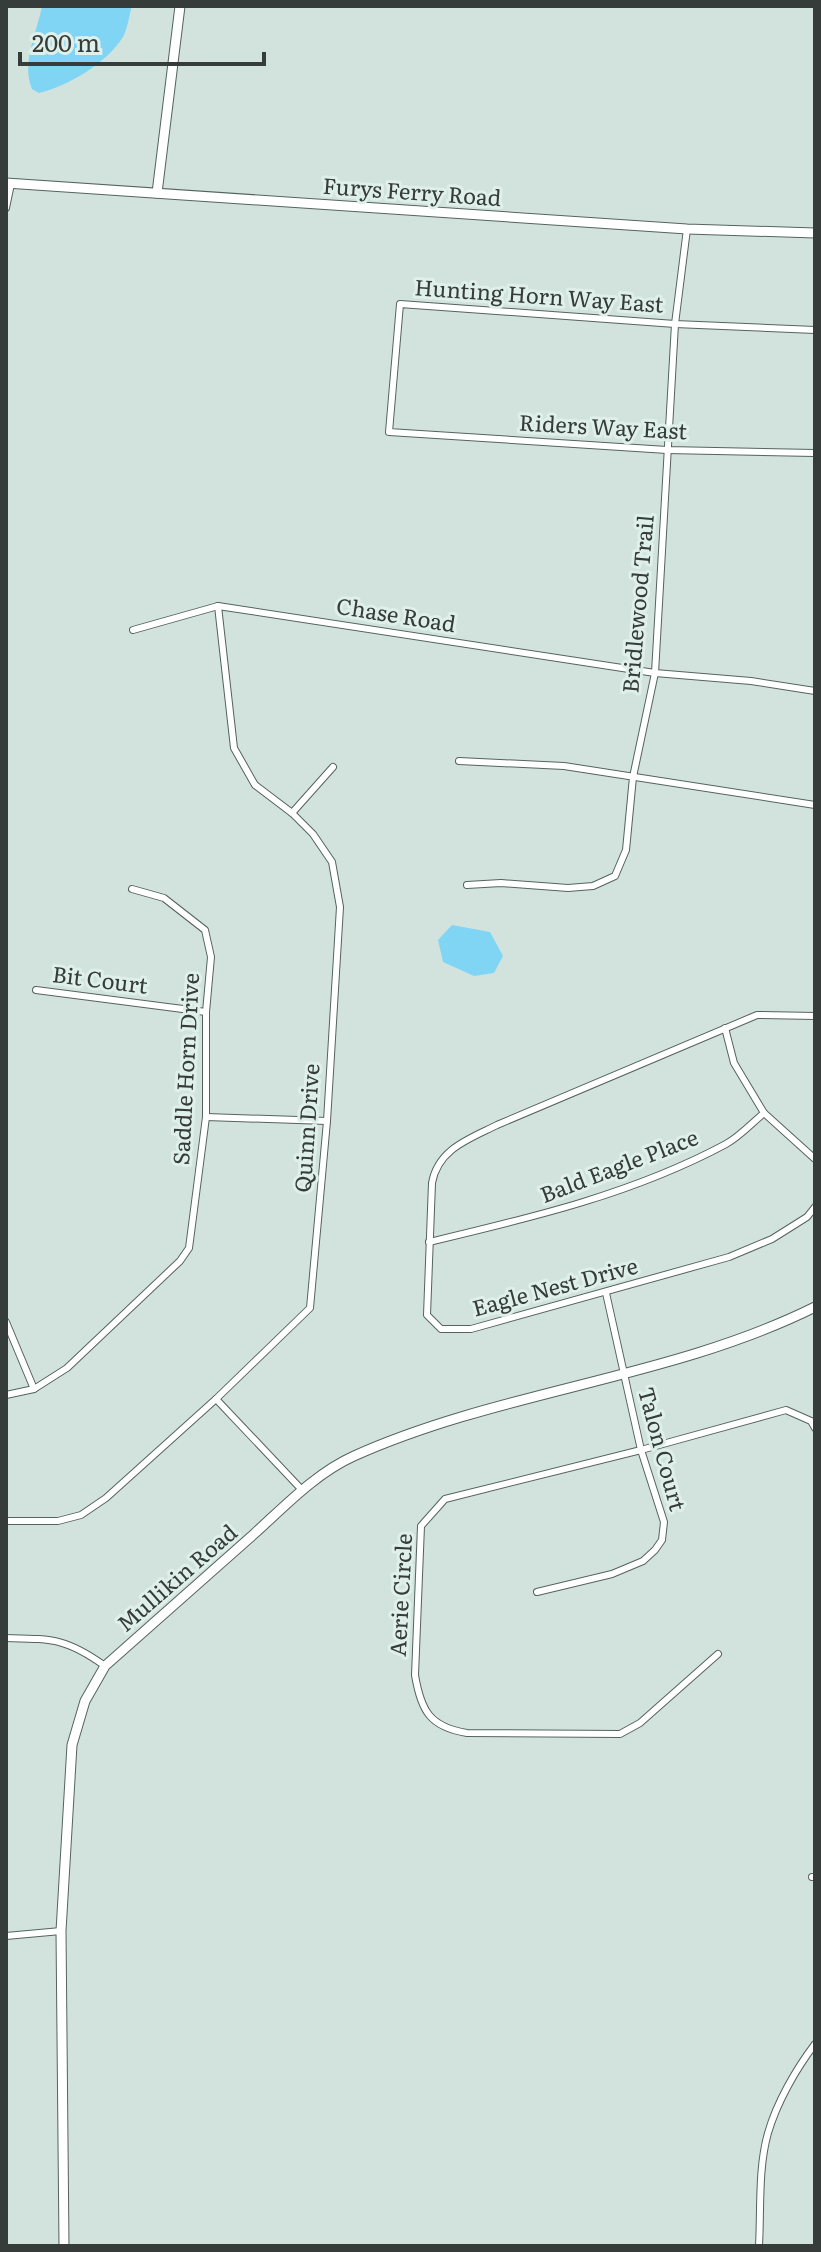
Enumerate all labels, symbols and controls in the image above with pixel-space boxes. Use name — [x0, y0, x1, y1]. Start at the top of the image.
scale bar — [20, 16, 264, 66]
text: 200 m — [32, 24, 100, 59]
street label: Furys Ferry Road — [322, 168, 503, 213]
street label: Hunting Horn Way East — [414, 269, 665, 320]
street label: Riders Way East — [518, 405, 688, 446]
street label: Bridlewood Trail — [612, 513, 661, 694]
street label: Chase Road — [334, 588, 458, 639]
street label: Bit Court — [51, 956, 150, 1001]
street label: Saddle Horn Drive — [163, 972, 206, 1166]
street label: Quinn Drive — [285, 1062, 326, 1193]
street label: Bald Eagle Place — [535, 1119, 702, 1210]
street label: Eagle Nest Drive — [468, 1248, 641, 1323]
street label: Talon Court — [631, 1383, 696, 1514]
street label: Mullikin Road — [109, 1515, 243, 1639]
street label: Aerie Circle — [380, 1533, 419, 1657]

